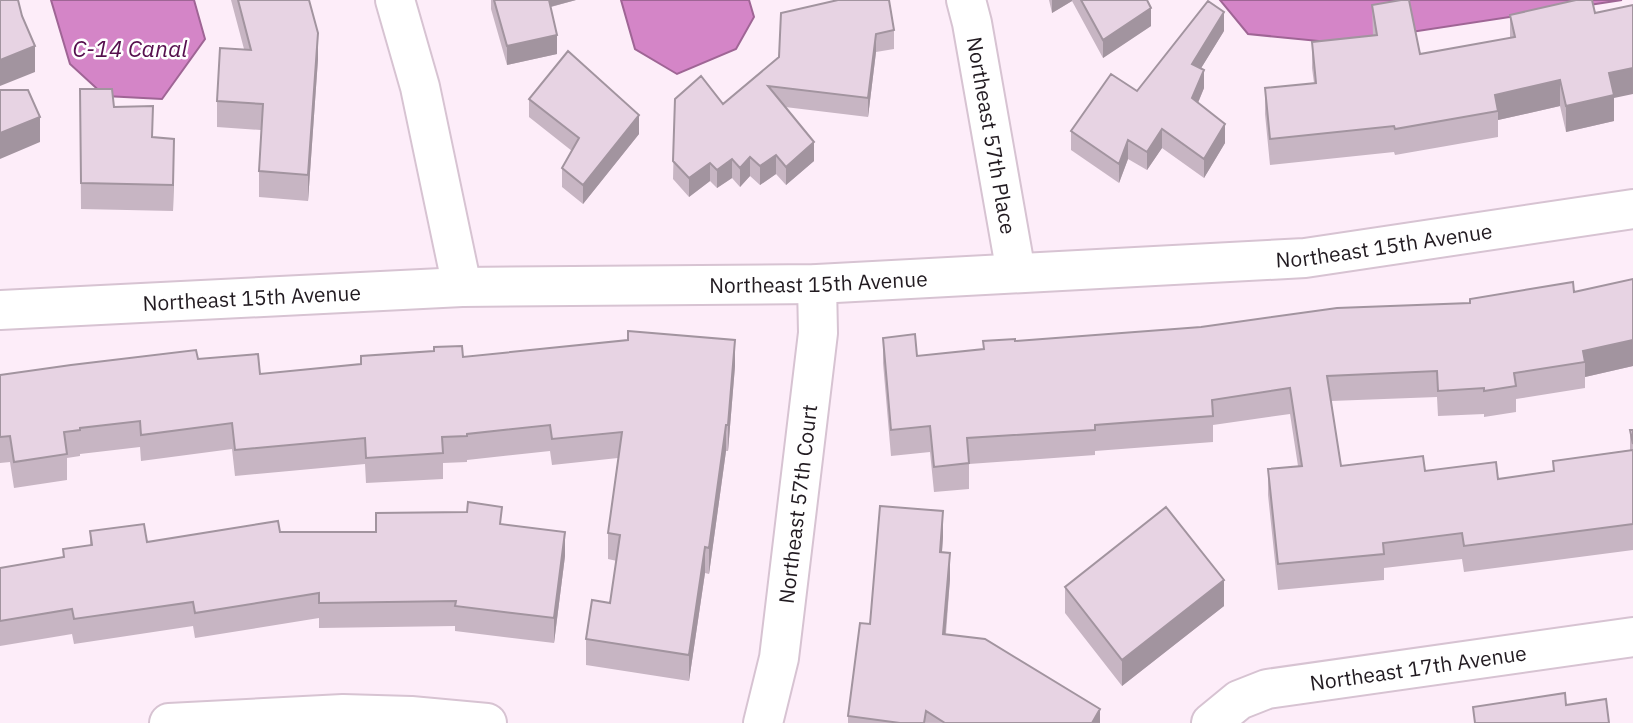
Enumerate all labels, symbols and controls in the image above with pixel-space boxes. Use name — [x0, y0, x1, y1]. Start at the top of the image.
water label: C-14 Canal — [73, 33, 188, 63]
street label: Northeast 57th Place — [961, 35, 1023, 236]
street label: Northeast 15th Avenue — [1275, 216, 1494, 274]
street label: Northeast 15th Avenue — [709, 264, 928, 299]
street label: Northeast 15th Avenue — [142, 278, 362, 317]
street label: Northeast 57th Court — [772, 403, 823, 605]
street label: Northeast 17th Avenue — [1308, 638, 1528, 697]

